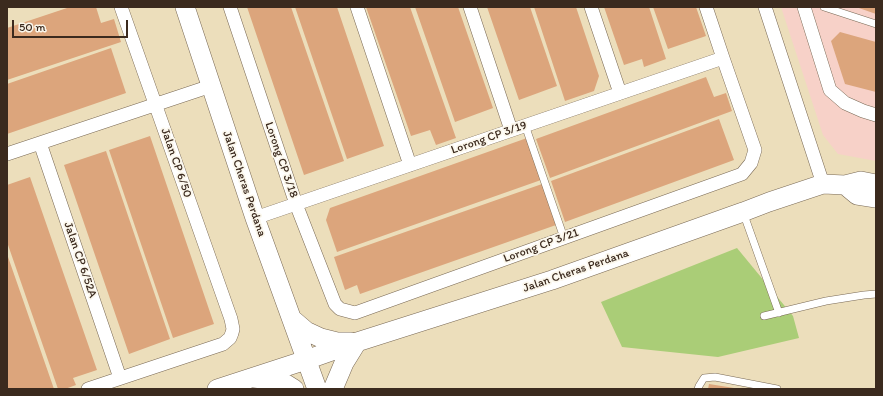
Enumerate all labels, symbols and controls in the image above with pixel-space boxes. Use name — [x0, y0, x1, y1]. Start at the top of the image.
scale bar — [14, 12, 130, 38]
text: 50 m — [19, 20, 45, 34]
street label: Lorong CP 3/19 — [449, 118, 529, 158]
street label: Lorong CP 3/18 — [261, 120, 301, 200]
street label: Jalan CP 6/50 — [157, 126, 195, 200]
street label: Jalan Cheras Perdana — [219, 129, 269, 239]
street label: Jalan CP 6/52A — [60, 220, 100, 300]
street label: Lorong CP 3/21 — [501, 226, 581, 266]
street label: Jalan Cheras Perdana — [521, 246, 631, 296]

